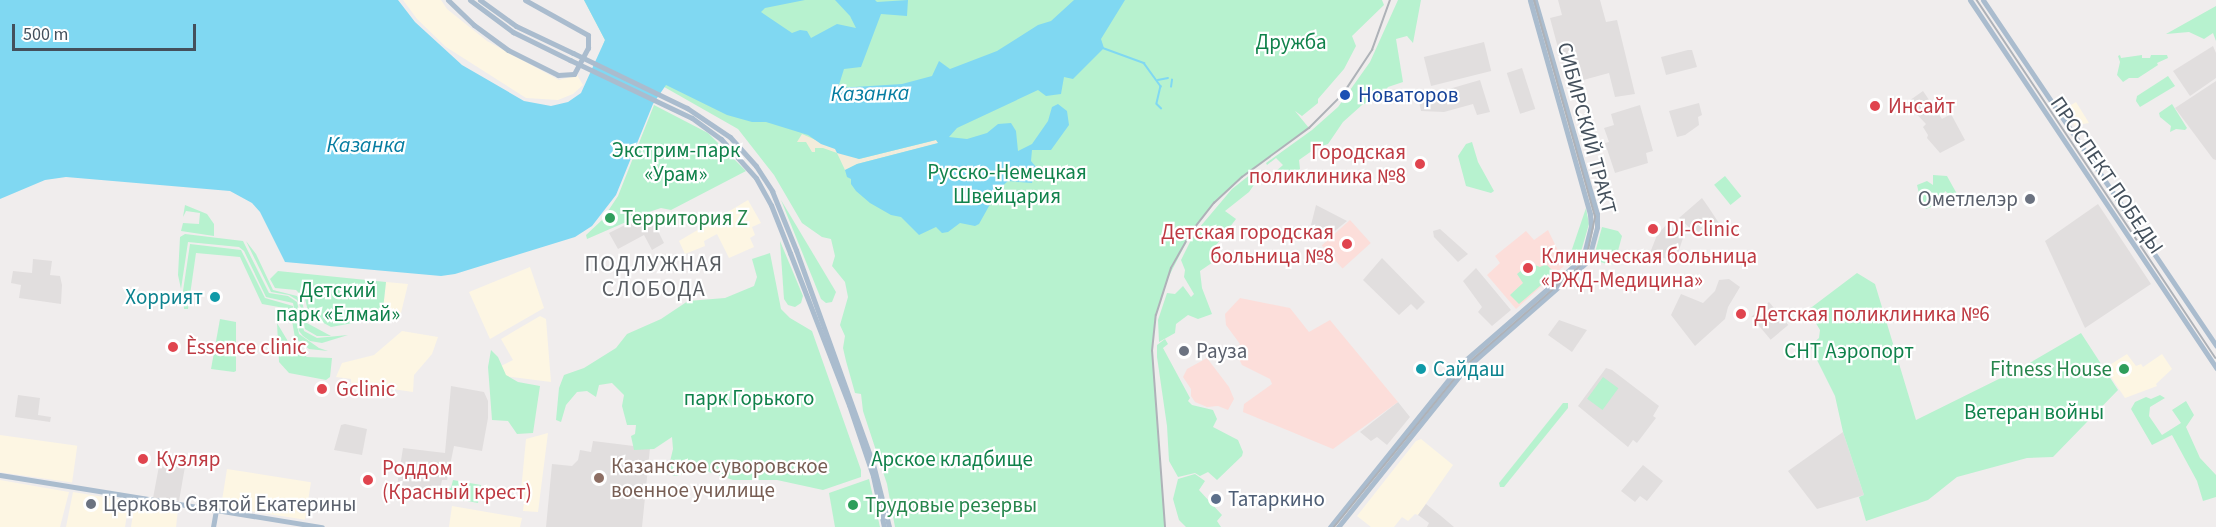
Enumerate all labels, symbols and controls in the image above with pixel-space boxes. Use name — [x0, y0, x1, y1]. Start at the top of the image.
scale bar — [15, 12, 200, 50]
text: 500 m — [23, 22, 68, 47]
park label: Дружба — [1255, 29, 1327, 55]
street label: СИБИРСКИЙ ТРАКТ — [1552, 39, 1622, 217]
water label: Казанка — [830, 80, 910, 108]
place label: Новаторов — [1358, 82, 1458, 108]
marker: Новаторов — [1336, 86, 1354, 104]
street label: ПРОСПЕКТ ПОБЕДЫ — [2045, 92, 2169, 258]
place label: Инсайт — [1888, 93, 1955, 119]
marker: Инсайт — [1866, 97, 1884, 115]
water label: Казанка — [327, 133, 405, 159]
park label: Экстрим-парк «Урам» — [612, 137, 740, 187]
place label: Городская поликлиника №8 — [1249, 139, 1406, 189]
marker: Городская поликлиника №8 — [1411, 155, 1429, 173]
park label: Русско-Немецкая Швейцария — [927, 159, 1087, 209]
place label: Ометлелэр — [1918, 186, 2018, 212]
marker: Ометлелэр — [2023, 192, 2037, 206]
place label: Территория Z — [622, 205, 748, 231]
marker: Территория Z — [603, 211, 617, 225]
place label: DI-Clinic — [1666, 216, 1740, 242]
place label: Детская городская больница №8 — [1161, 219, 1334, 269]
marker: DI-Clinic — [1644, 220, 1662, 238]
marker: Детская городская больница №8 — [1338, 235, 1356, 253]
place label: Клиническая больница «РЖД-Медицина» — [1541, 243, 1757, 293]
district label: ПОДЛУЖНАЯ СЛОБОДА — [585, 251, 723, 302]
marker: Клиническая больница «РЖД-Медицина» — [1519, 259, 1537, 277]
park label: Детский парк «Елмай» — [276, 277, 400, 327]
place label: Хоррият — [125, 284, 203, 310]
marker: Хоррият — [208, 290, 222, 304]
place label: Детская поликлиника №6 — [1754, 301, 1990, 327]
marker: Детская поликлиника №6 — [1732, 305, 1750, 323]
place label: Èssence clinic — [186, 334, 307, 360]
marker: Èssence clinic — [164, 338, 182, 356]
place label: Рауза — [1196, 338, 1247, 364]
park label: СНТ Аэропорт — [1784, 338, 1914, 364]
marker: Рауза — [1177, 344, 1191, 358]
place label: Сайдаш — [1433, 356, 1505, 382]
place label: Fitness House — [1990, 356, 2112, 382]
marker: Сайдаш — [1414, 362, 1428, 376]
marker: Fitness House — [2117, 362, 2131, 376]
place label: Gclinic — [336, 376, 395, 402]
marker: Gclinic — [313, 380, 331, 398]
park label: парк Горького — [684, 385, 814, 411]
park label: Ветеран войны — [1964, 399, 2104, 425]
place label: Кузляр — [156, 446, 221, 472]
park label: Арское кладбище — [871, 446, 1033, 472]
marker: Кузляр — [134, 450, 152, 468]
place label: Казанское суворовское военное училище — [611, 453, 828, 503]
place label: Роддом (Красный крест) — [382, 455, 532, 505]
marker: Роддом (Красный крест) — [359, 471, 377, 489]
marker: Казанское суворовское военное училище — [592, 471, 606, 485]
place label: Татаркино — [1228, 486, 1325, 512]
place label: Церковь Святой Екатерины — [103, 491, 356, 517]
place label: Трудовые резервы — [865, 492, 1037, 518]
marker: Татаркино — [1209, 492, 1223, 506]
marker: Церковь Святой Екатерины — [84, 497, 98, 511]
marker: Трудовые резервы — [846, 498, 860, 512]

